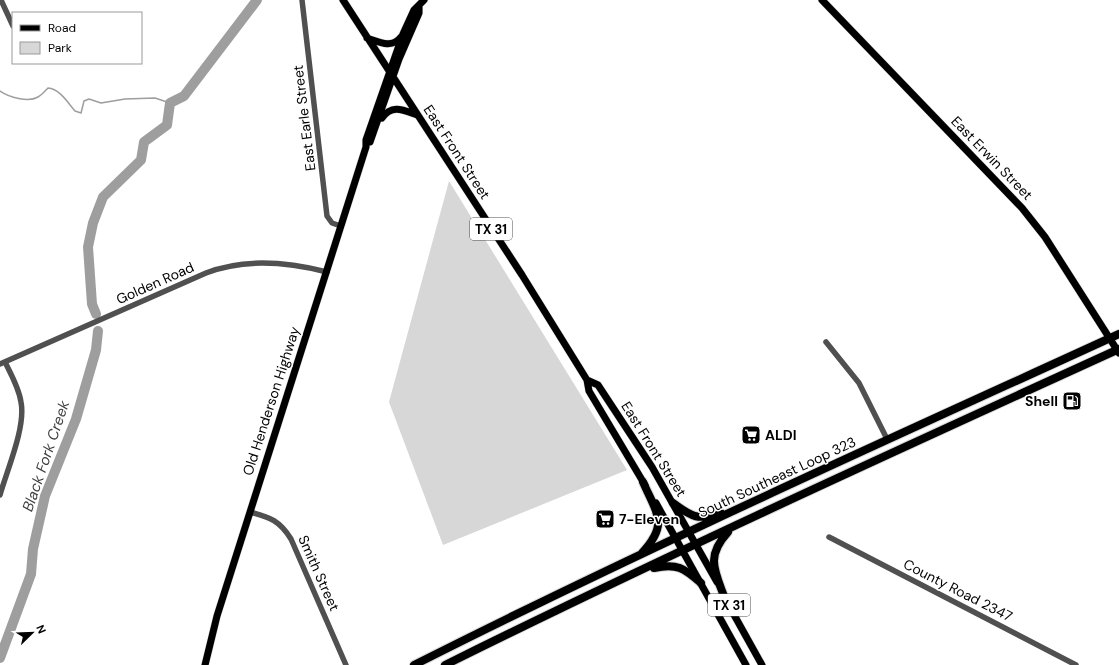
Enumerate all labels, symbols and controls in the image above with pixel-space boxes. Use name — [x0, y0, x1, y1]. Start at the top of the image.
legend — [12, 12, 142, 64]
text: Road — [48, 20, 76, 36]
text: Park — [48, 40, 72, 56]
street label: East Earle Street — [289, 64, 319, 172]
street label: East Front Street — [420, 101, 494, 203]
street label: East Erwin Street — [947, 112, 1037, 204]
road number: TX 31 — [470, 218, 512, 240]
street label: Golden Road — [113, 258, 197, 308]
street label: Old Henderson Highway — [238, 324, 304, 478]
fuel station icon: Shell — [1061, 390, 1083, 412]
place label: Shell — [1025, 392, 1058, 410]
water label: Black Fork Creek — [18, 398, 74, 514]
street label: East Front Street — [617, 398, 691, 500]
supermarket icon: ALDI — [740, 424, 762, 446]
place label: ALDI — [765, 426, 796, 444]
street label: South Southeast Loop 323 — [695, 433, 859, 521]
supermarket icon: 7-Eleven — [594, 508, 616, 530]
place label: 7-Eleven — [619, 510, 679, 528]
street label: Smith Street — [294, 532, 344, 614]
street label: County Road 2347 — [900, 555, 1016, 625]
road number: TX 31 — [708, 594, 750, 616]
north arrow — [12, 613, 52, 653]
text: N — [33, 623, 49, 636]

